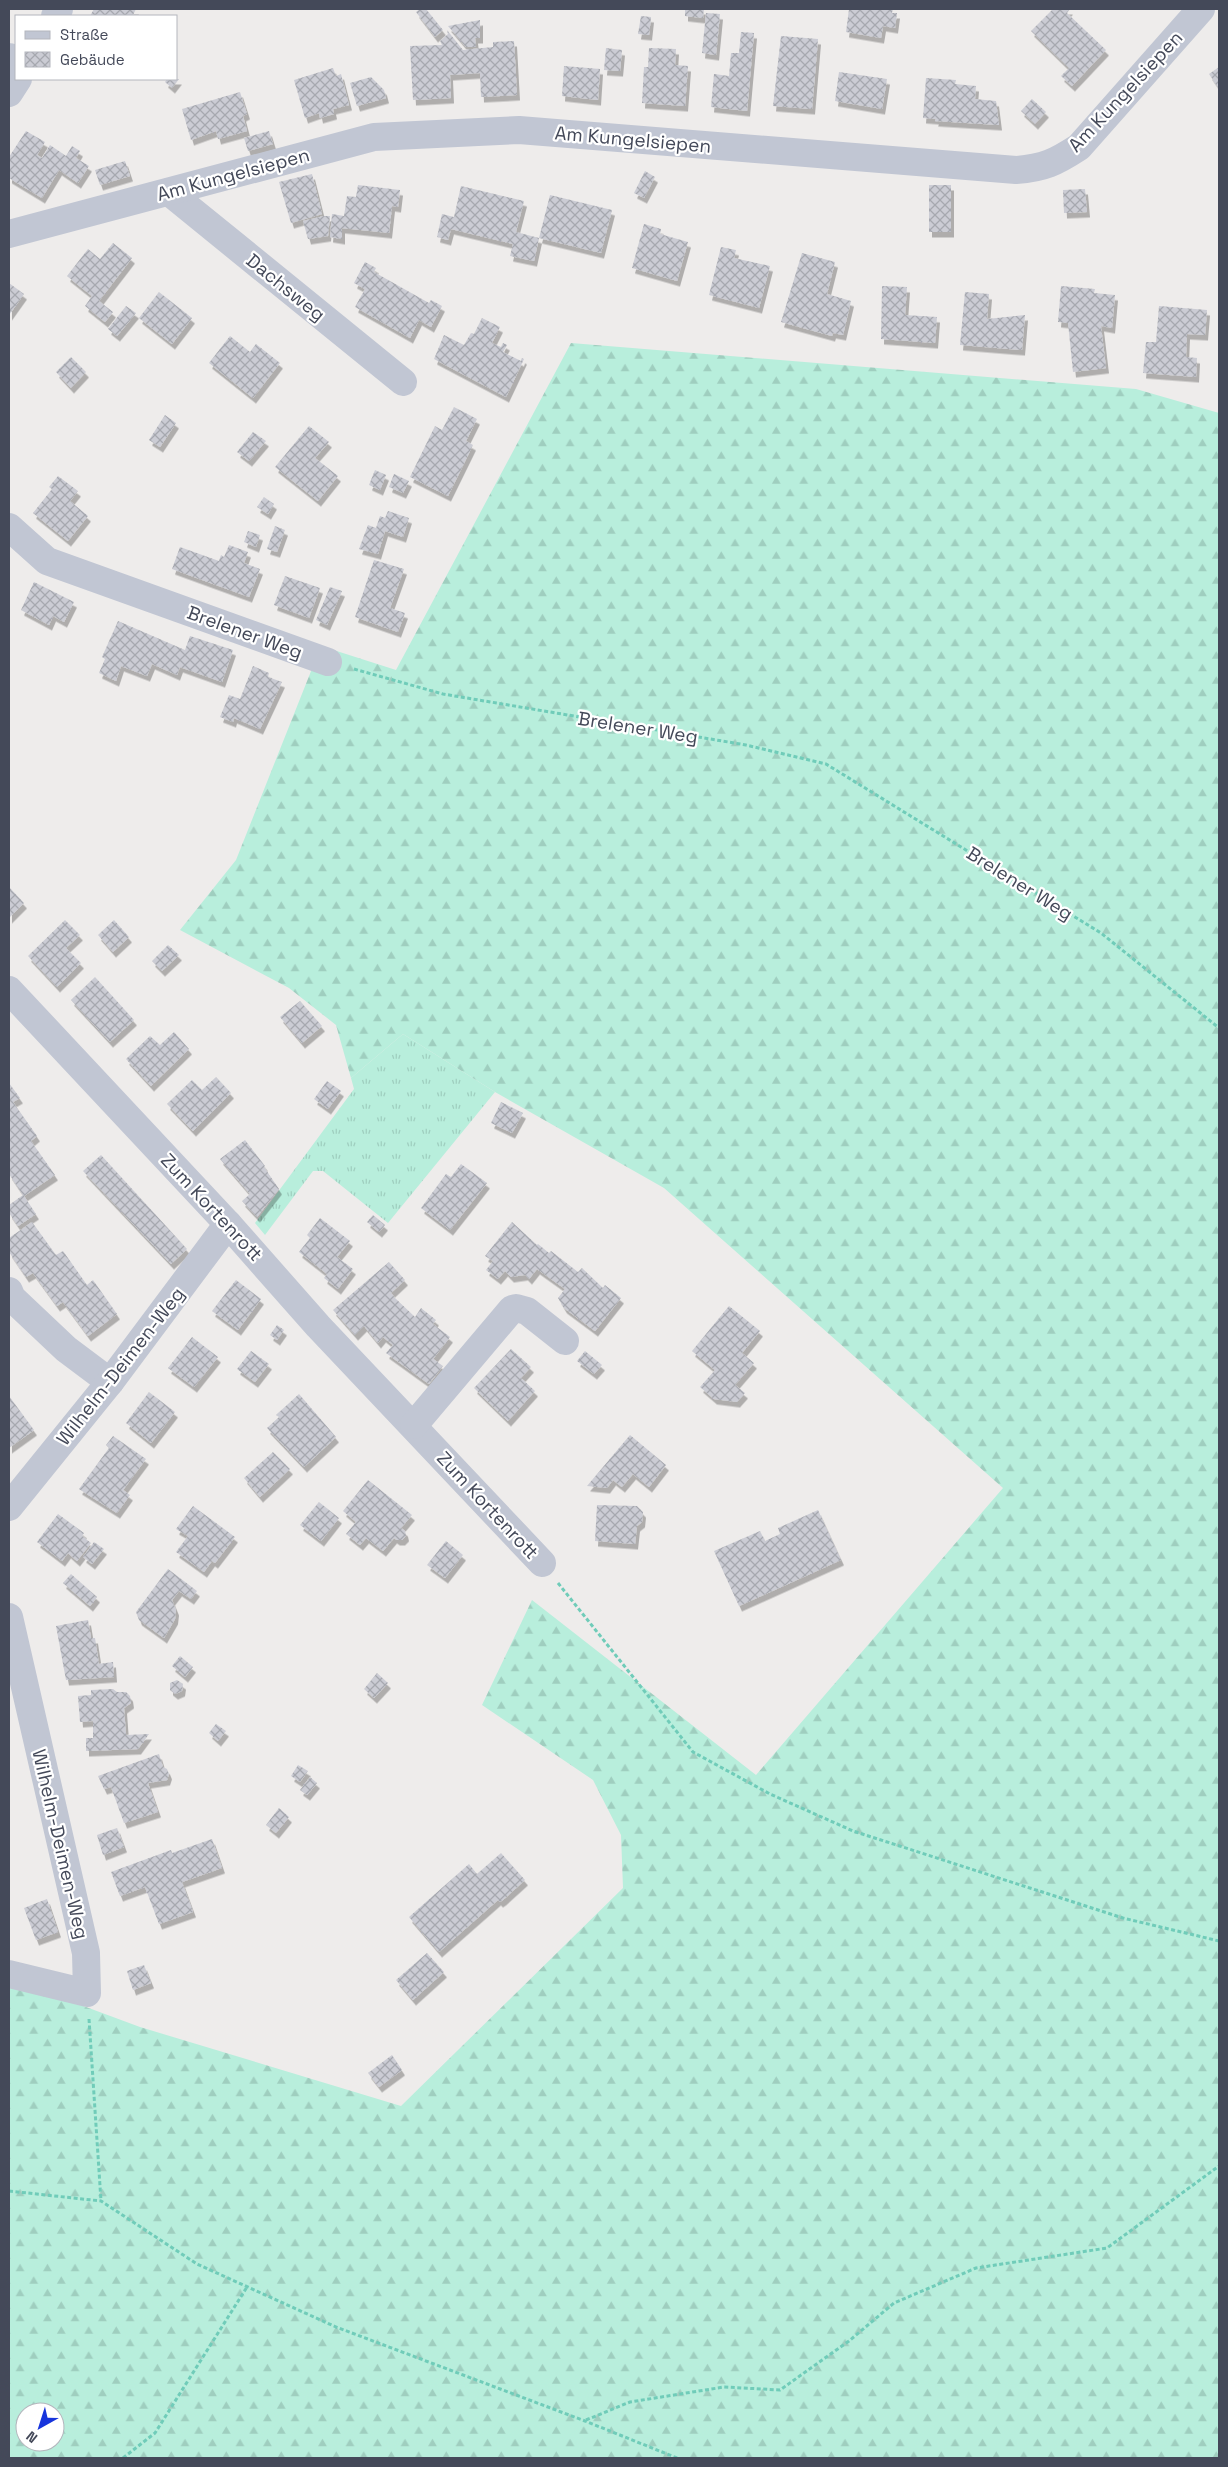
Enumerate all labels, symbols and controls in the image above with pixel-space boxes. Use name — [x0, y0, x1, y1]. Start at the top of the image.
legend — [15, 15, 178, 80]
text: Straße — [60, 25, 109, 44]
street label: Am Kungelsiepen — [1063, 25, 1188, 157]
text: Gebäude — [60, 50, 125, 69]
street label: Am Kungelsiepen — [554, 120, 712, 159]
street label: Am Kungelsiepen — [154, 142, 312, 207]
street label: Dachsweg — [241, 248, 330, 327]
street label: Brelener Weg — [184, 600, 306, 665]
street label: Brelener Weg — [576, 706, 700, 749]
street label: Brelener Weg — [962, 841, 1078, 926]
street label: Zum Kortenrott — [155, 1148, 268, 1267]
street label: Wilhelm-Deimen-Weg — [51, 1282, 190, 1451]
street label: Zum Kortenrott — [431, 1446, 544, 1565]
street label: Wilhelm-Deimen-Weg — [26, 1747, 95, 1942]
north arrow — [15, 2402, 65, 2452]
text: N — [23, 2427, 41, 2447]

